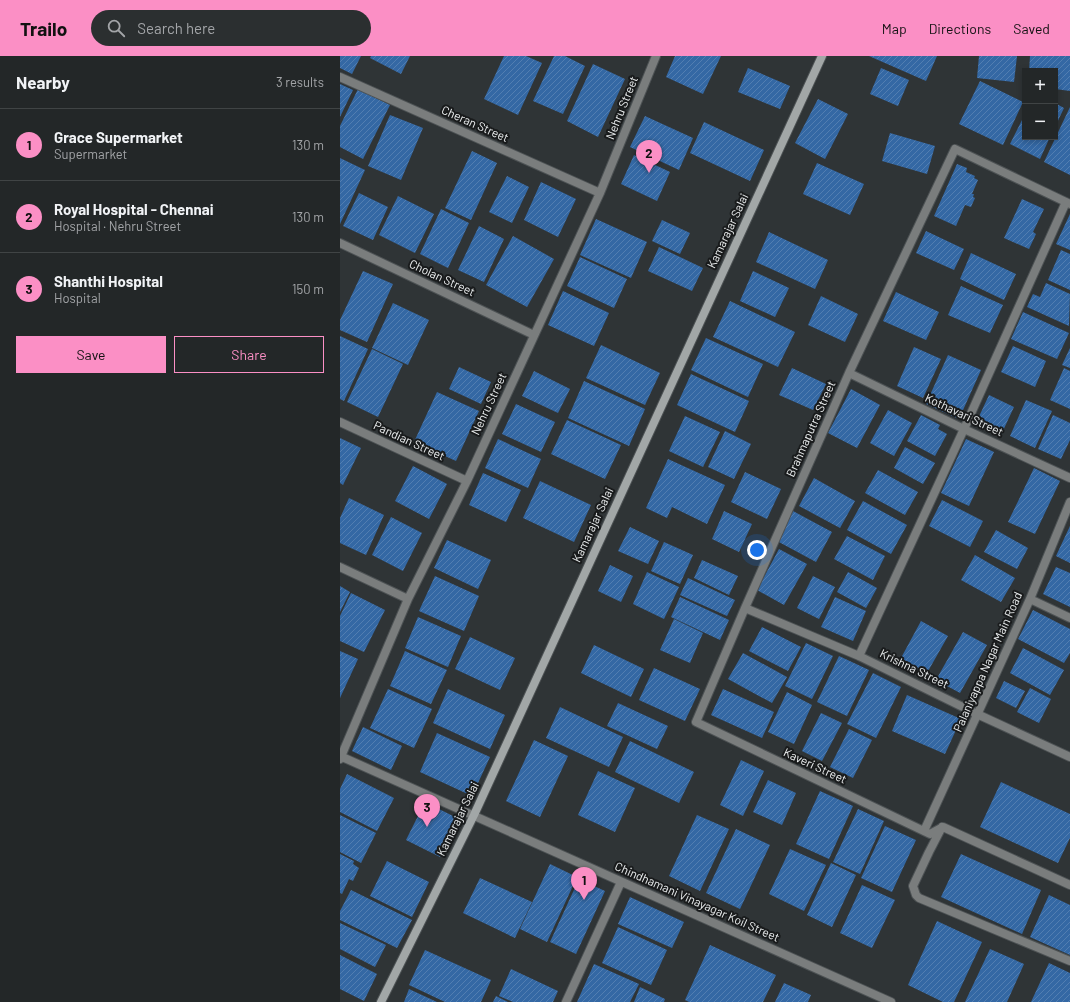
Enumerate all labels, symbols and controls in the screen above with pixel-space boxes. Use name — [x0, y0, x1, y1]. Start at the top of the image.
search box — [91, 10, 371, 46]
text: Trailo — [20, 17, 67, 40]
icon: search — [105, 17, 127, 39]
text: Search here — [137, 19, 215, 37]
text: Map — [882, 20, 907, 37]
text: Directions — [929, 20, 991, 37]
text: Saved — [1013, 20, 1050, 37]
map controls — [1022, 68, 1058, 140]
button: + — [1022, 68, 1058, 104]
text: Nearby — [16, 72, 70, 92]
text: 3 results — [276, 74, 324, 90]
street label: Nehru Street — [602, 74, 640, 141]
street label: Cheran Street — [440, 102, 511, 144]
button: − — [1022, 104, 1058, 140]
text: Grace Supermarket — [54, 128, 183, 146]
text: 1 — [27, 137, 31, 153]
text: 130 m — [292, 137, 324, 153]
pin: 2 — [636, 140, 662, 173]
text: Supermarket — [54, 146, 127, 162]
street label: Kamarajar Salai — [704, 191, 751, 270]
text: Royal Hospital - Chennai — [54, 200, 213, 218]
text: 2 — [25, 209, 33, 225]
text: 130 m — [292, 209, 324, 225]
text: Hospital · Nehru Street — [54, 218, 181, 234]
street label: Cholan Street — [407, 256, 477, 298]
text: Shanthi Hospital — [54, 272, 163, 290]
text: 3 — [25, 281, 33, 297]
text: 150 m — [292, 281, 324, 297]
text: Hospital — [54, 290, 101, 306]
button: Save — [16, 336, 166, 373]
button: Share — [174, 336, 324, 373]
street label: Nehru Street — [468, 370, 509, 437]
street label: Brahmaputra Street — [783, 378, 838, 479]
street label: Kothavari Street — [923, 390, 1006, 438]
street label: Pandian Street — [372, 417, 447, 463]
street label: Kamarajar Salai — [569, 485, 616, 564]
your location — [747, 540, 767, 560]
street label: Palaniyappa Nagar Main Road — [950, 589, 1024, 734]
street label: Krishna Street — [878, 645, 951, 691]
street label: Kaveri Street — [782, 744, 849, 786]
street label: Kamarajar Salai — [433, 779, 481, 858]
pin: 3 — [414, 794, 440, 827]
street label: Chindhamani Vinayagar Koil Street — [613, 858, 782, 944]
pin: 1 — [571, 867, 597, 900]

